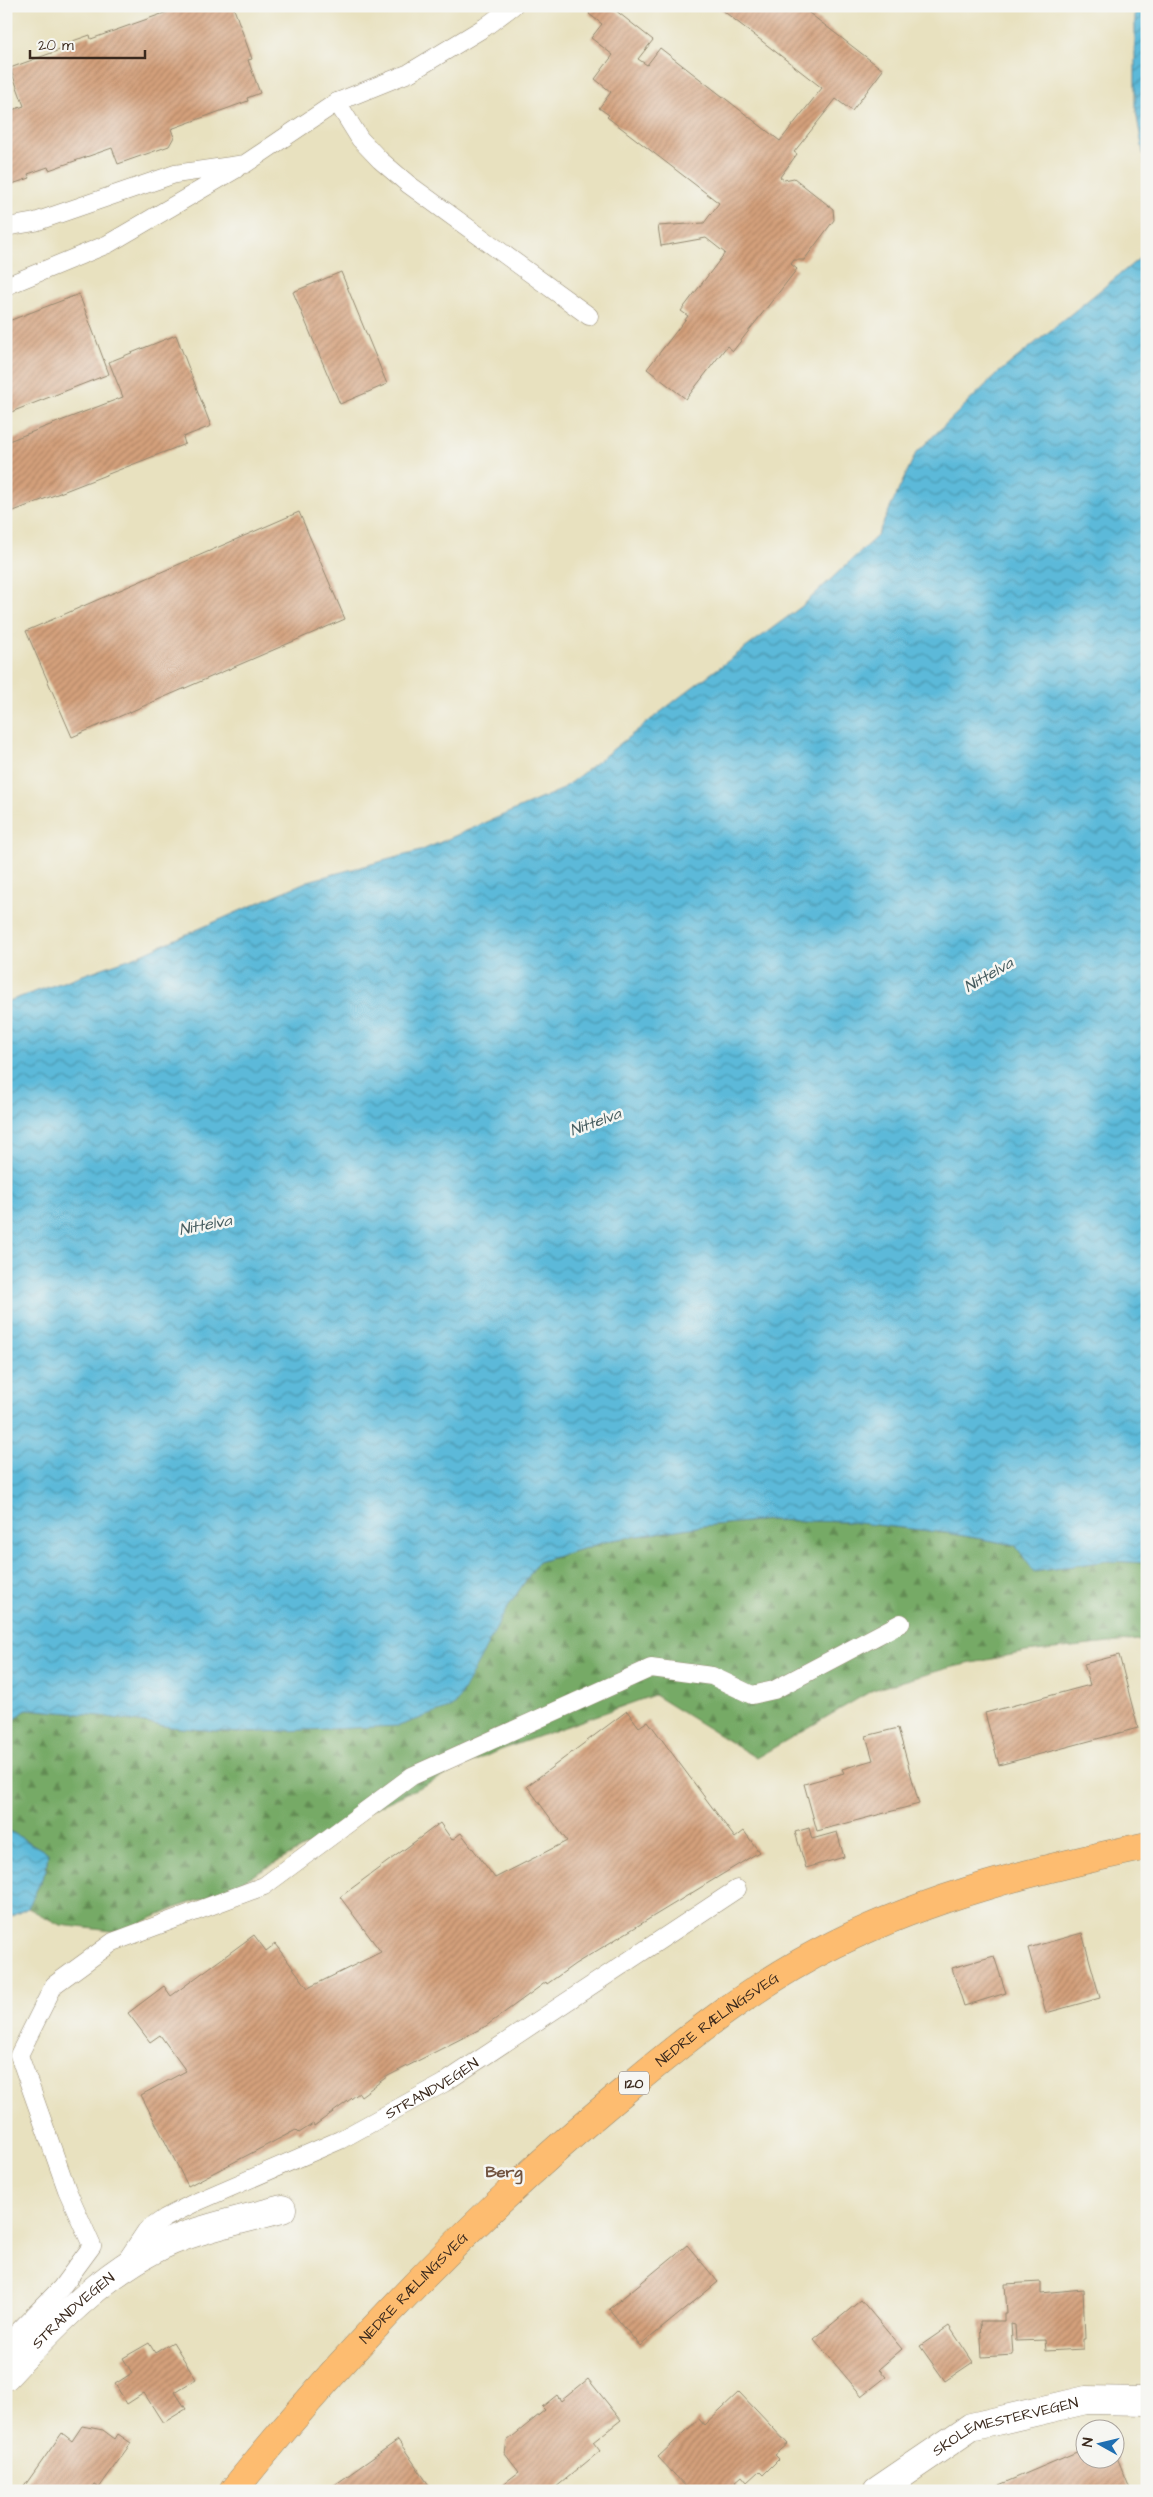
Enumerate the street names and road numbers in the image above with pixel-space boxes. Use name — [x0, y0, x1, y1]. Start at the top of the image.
street label: NEDRE RÆLINGSVEG — [651, 1967, 784, 2072]
street label: STRANDVEGEN — [381, 2053, 483, 2124]
road number: 120 — [619, 2072, 649, 2094]
street label: NEDRE RÆLINGSVEG — [355, 2227, 473, 2349]
street label: STRANDVEGEN — [27, 2268, 119, 2354]
street label: SKOLEMESTERVEGEN — [928, 2392, 1080, 2462]

